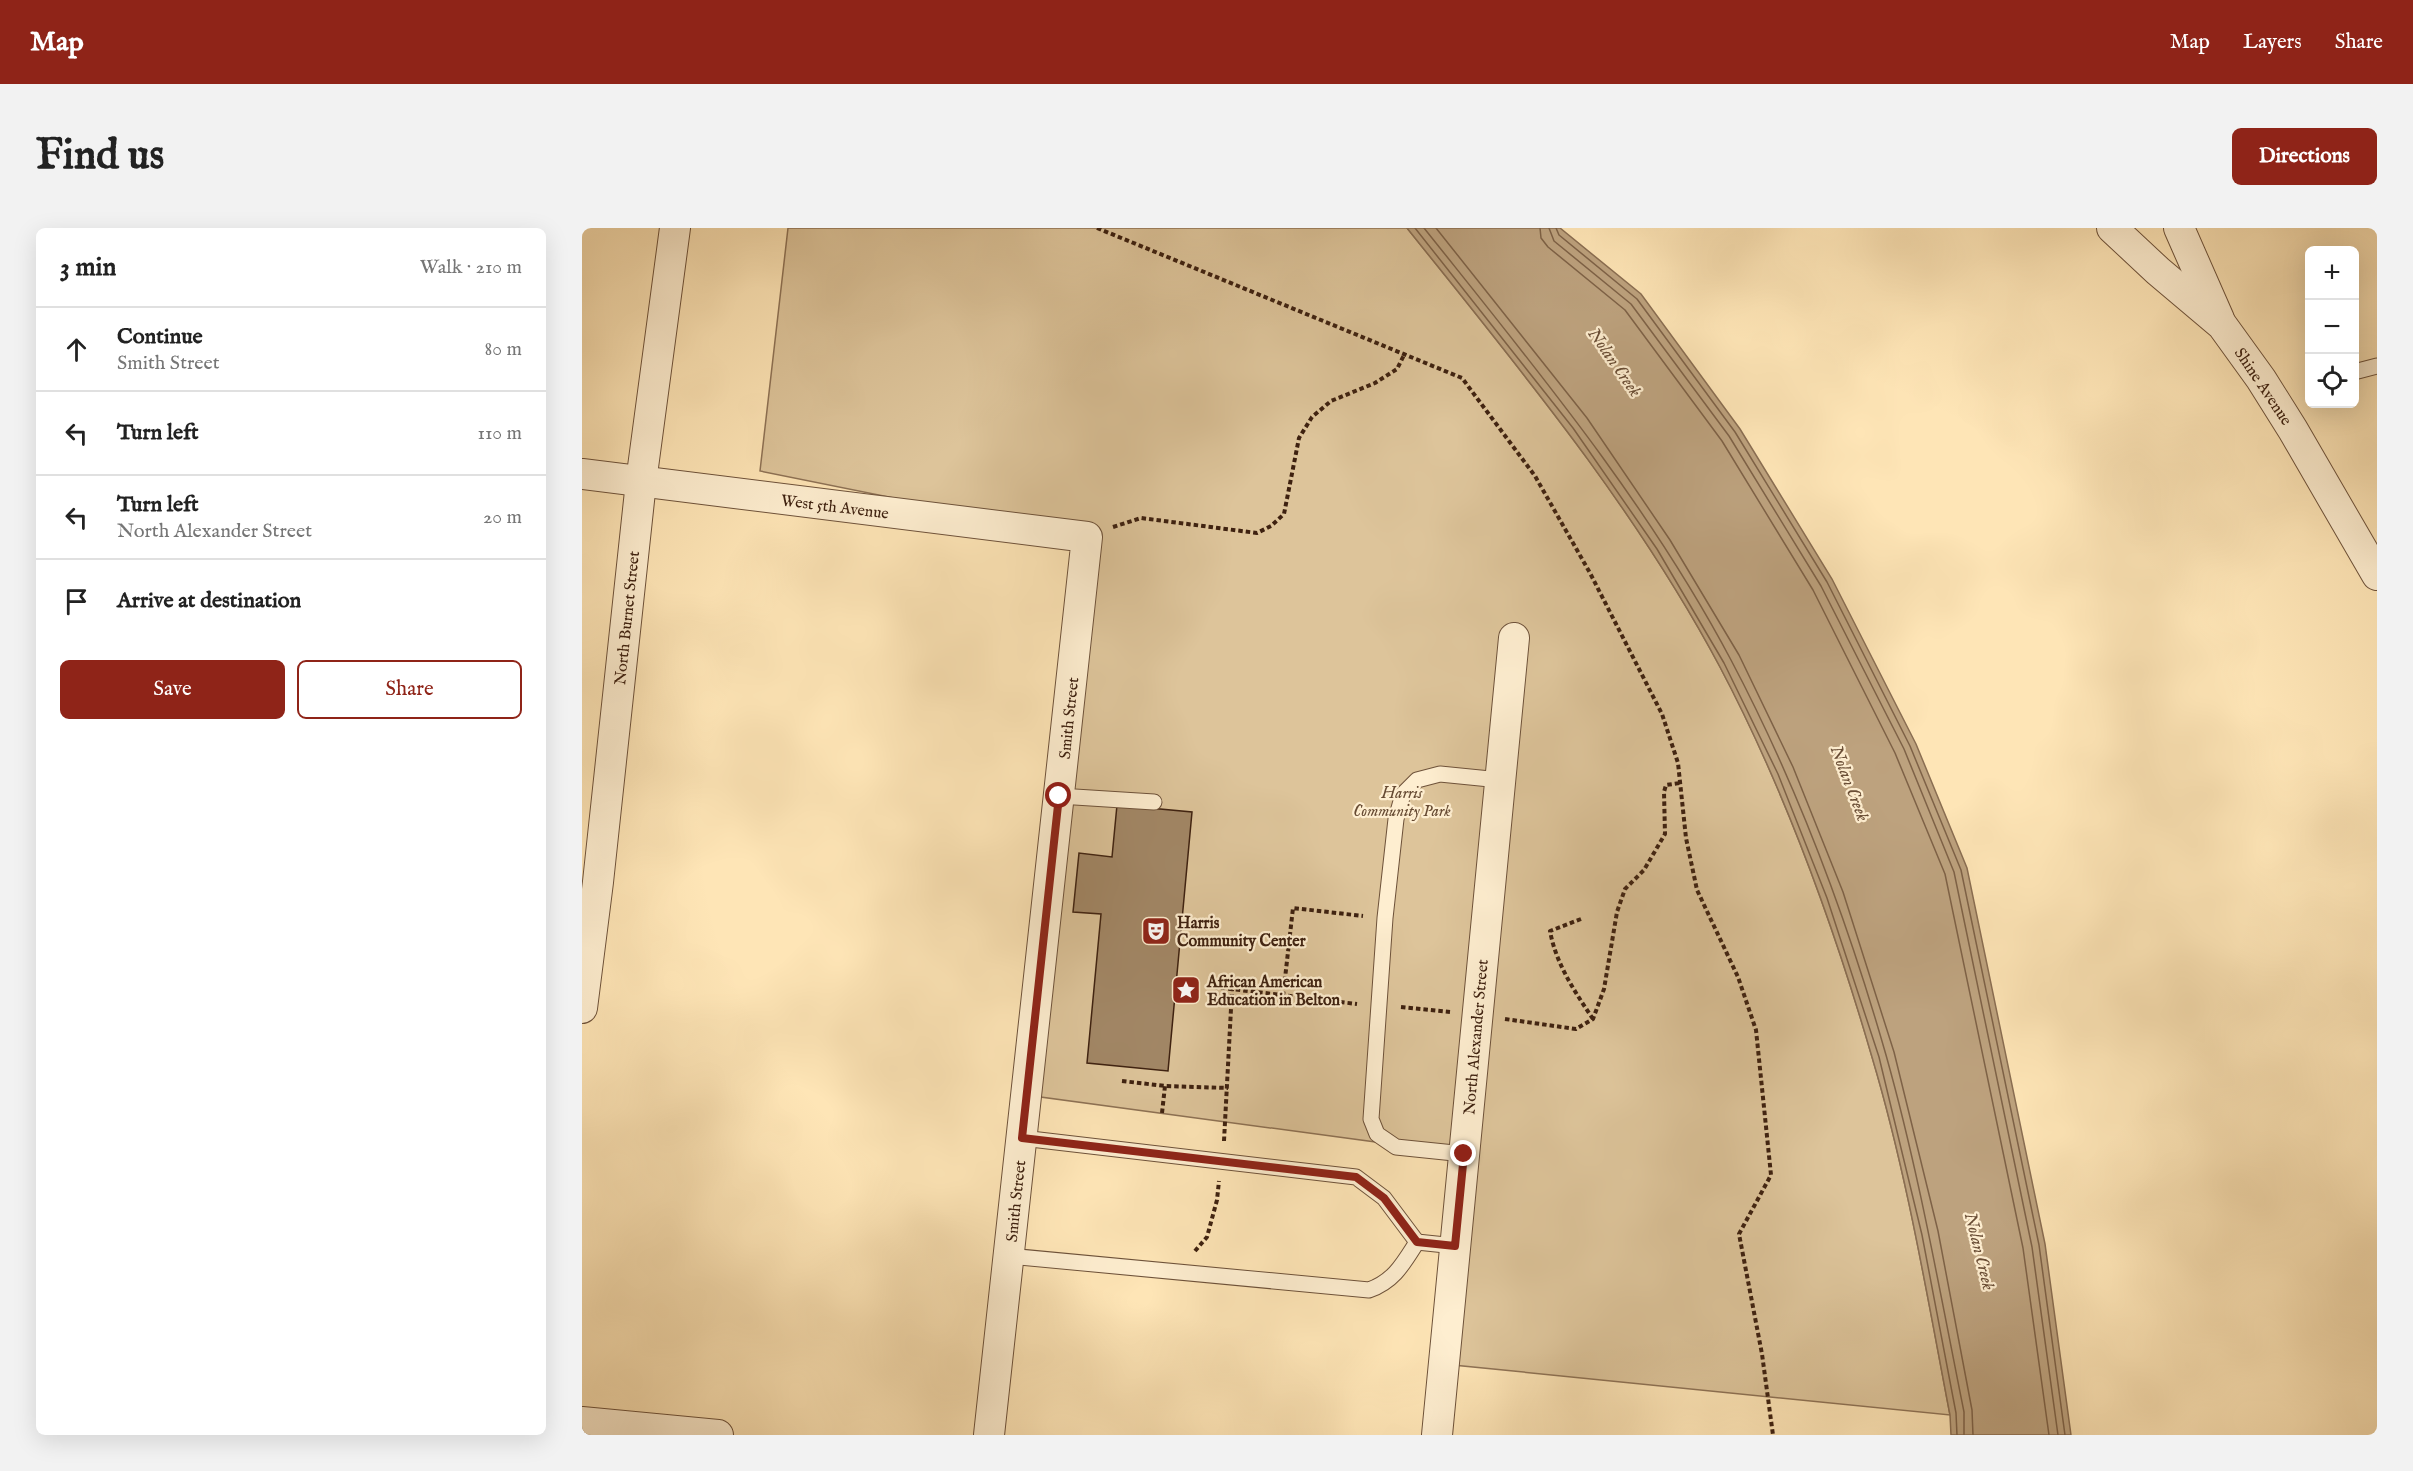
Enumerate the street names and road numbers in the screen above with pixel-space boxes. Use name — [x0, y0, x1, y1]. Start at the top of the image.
street label: Shine Avenue — [2229, 345, 2296, 430]
street label: West 5th Avenue — [780, 491, 890, 525]
street label: North Burnet Street — [611, 550, 645, 686]
street label: Smith Street — [1056, 676, 1084, 760]
street label: North Alexander Street — [1460, 958, 1494, 1116]
street label: Smith Street — [1003, 1159, 1031, 1243]

